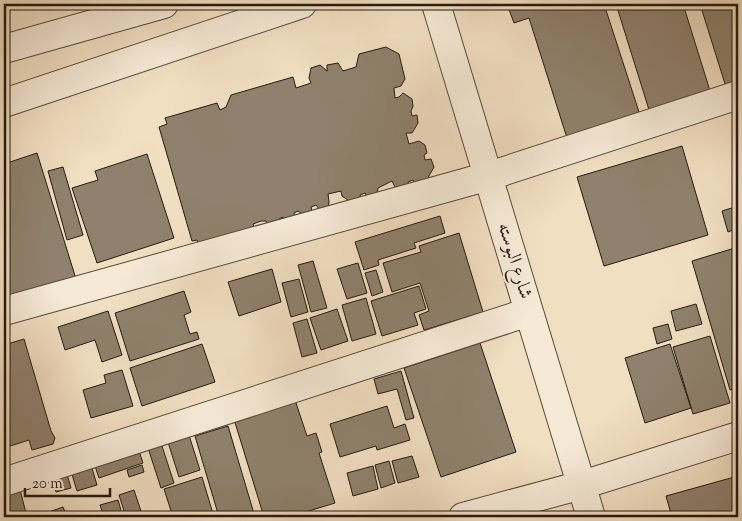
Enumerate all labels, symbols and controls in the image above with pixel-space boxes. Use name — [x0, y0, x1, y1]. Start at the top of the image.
street label: شارع البوسته — [490, 220, 538, 302]
scale bar — [25, 466, 110, 498]
text: 20 m — [32, 474, 63, 495]

